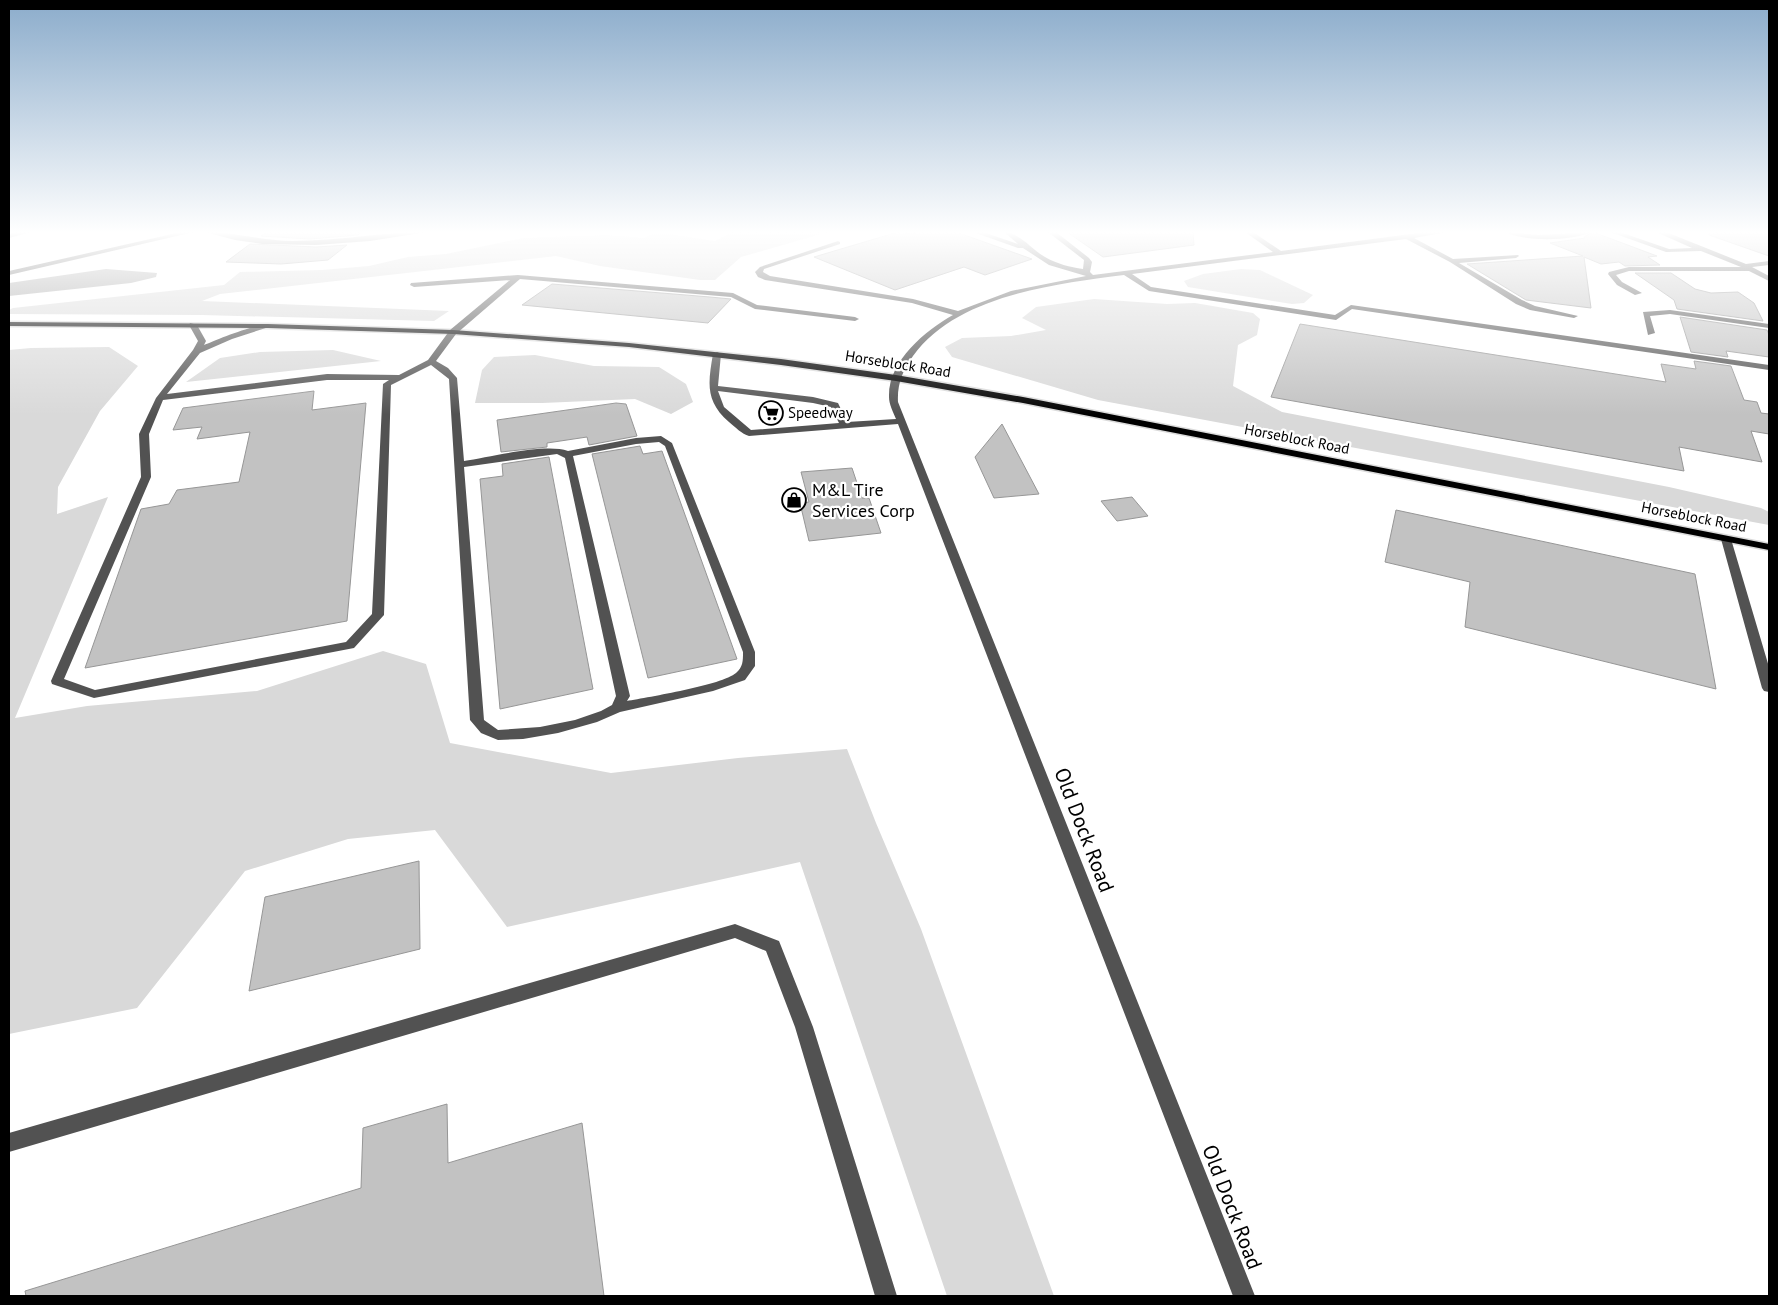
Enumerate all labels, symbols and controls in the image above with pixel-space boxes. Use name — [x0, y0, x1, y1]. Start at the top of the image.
street label: Horseblock Road — [844, 346, 952, 381]
supermarket icon: Speedway — [758, 400, 784, 426]
place label: Speedway — [788, 403, 853, 422]
street label: Horseblock Road — [1243, 419, 1351, 458]
place label: M&L Tire Services Corp — [812, 478, 915, 522]
shop icon: M&L Tire Services Corp — [781, 487, 807, 513]
street label: Horseblock Road — [1640, 497, 1748, 536]
street label: Old Dock Road — [1048, 764, 1121, 896]
street label: Old Dock Road — [1196, 1141, 1269, 1273]

